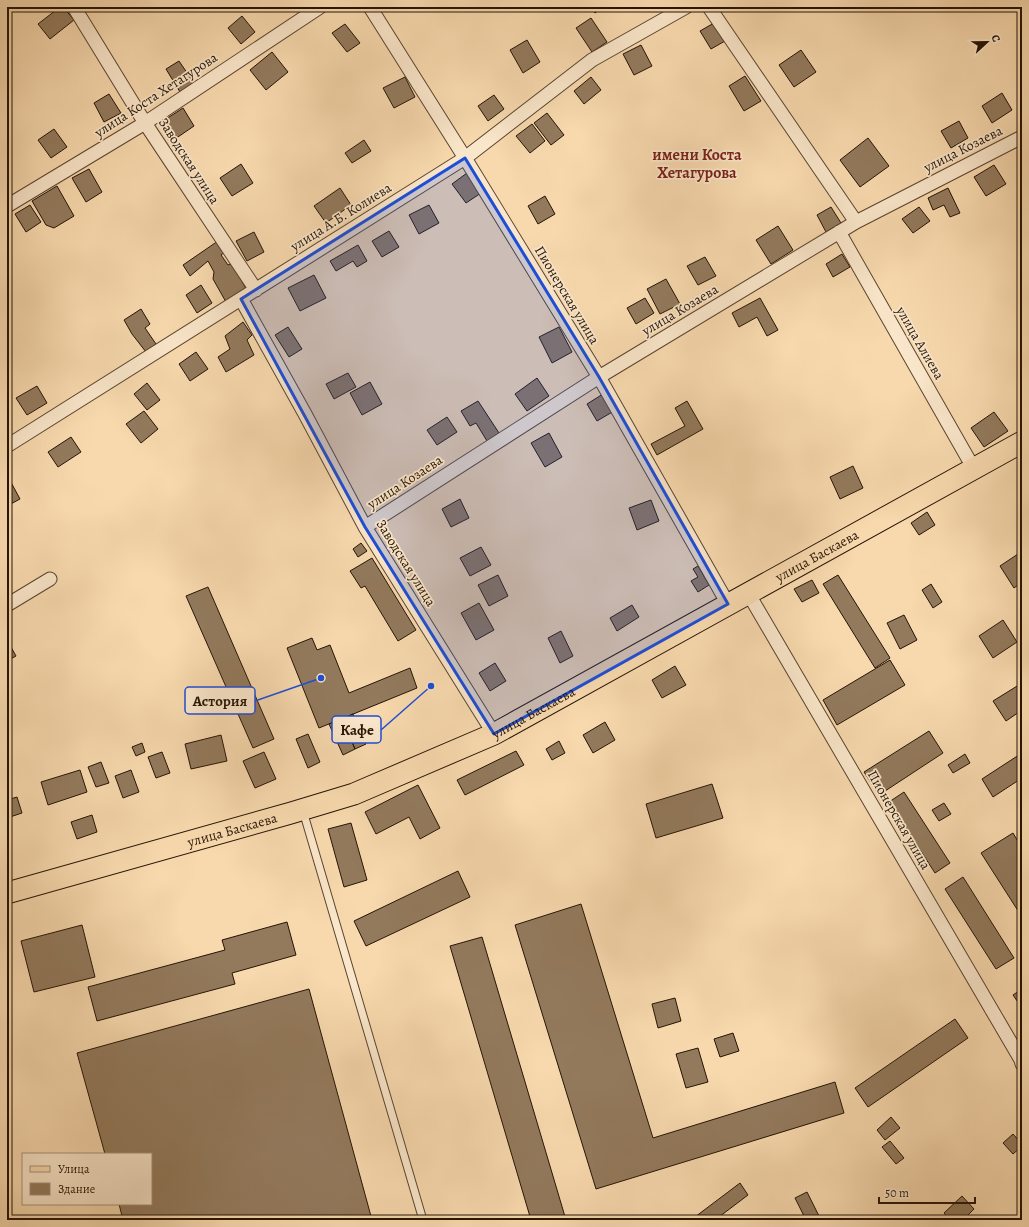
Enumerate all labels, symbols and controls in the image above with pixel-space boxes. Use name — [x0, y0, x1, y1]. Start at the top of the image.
north arrow — [967, 22, 1007, 62]
text: С — [988, 32, 1004, 45]
street label: улица Коста Хетагурова — [90, 48, 222, 143]
street label: Заводская улица — [154, 114, 224, 208]
street label: улица Козаева — [919, 121, 1006, 177]
district label: имени Коста Хетагурова — [652, 144, 742, 184]
street label: улица А.Б. Колиева — [286, 178, 396, 256]
street label: Пионерская улица — [530, 242, 604, 348]
street label: улица Козаева — [637, 279, 722, 341]
street label: улица Алиева — [891, 302, 949, 383]
street label: улица Козаева — [363, 450, 447, 514]
street label: Заводская улица — [372, 516, 441, 611]
street label: улица Баскаева — [771, 525, 862, 587]
street label: улица Баскаева — [487, 681, 579, 743]
callout: Астория — [185, 687, 255, 714]
text: Астория — [192, 691, 248, 711]
callout: Кафе — [332, 716, 381, 743]
text: Кафе — [340, 720, 374, 740]
street label: Пионерская улица — [863, 767, 935, 874]
street label: улица Баскаева — [184, 808, 280, 852]
legend — [22, 1153, 152, 1205]
text: Улица — [58, 1161, 90, 1177]
scale bar — [879, 1179, 975, 1205]
text: Здание — [58, 1181, 95, 1197]
text: 50 m — [885, 1185, 909, 1201]

